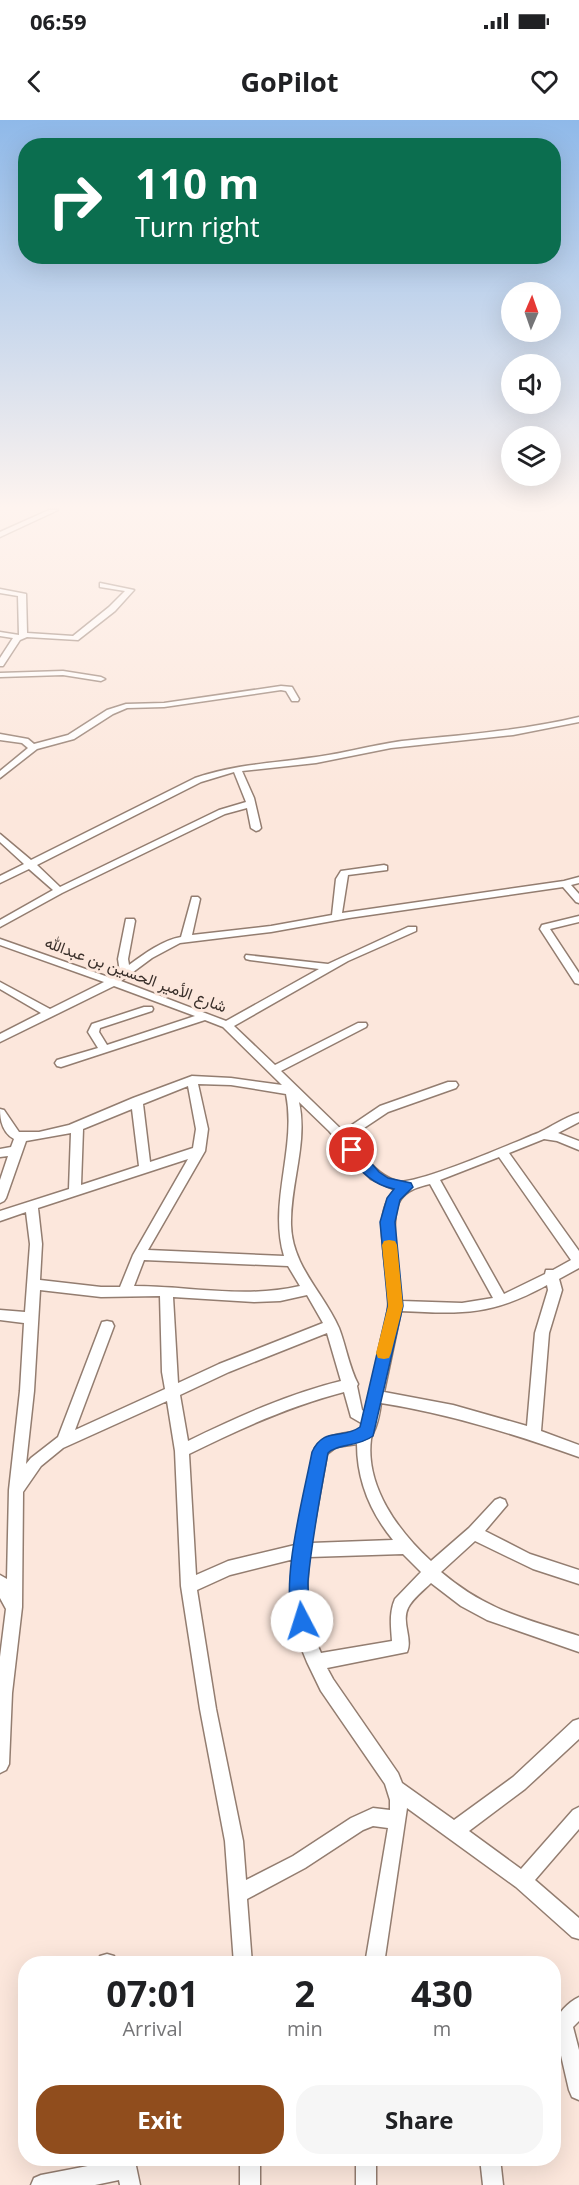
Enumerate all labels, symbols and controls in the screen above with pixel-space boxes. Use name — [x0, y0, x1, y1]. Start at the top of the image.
text: 06:59 — [30, 6, 87, 36]
text: GoPilot — [240, 63, 339, 100]
icon: back — [18, 65, 51, 98]
icon: heart — [528, 65, 561, 98]
text: 110 m — [135, 154, 259, 211]
icon: right — [36, 162, 114, 240]
text: Turn right — [135, 208, 260, 245]
north arrow — [501, 282, 561, 342]
map controls — [501, 282, 561, 486]
button: sound — [501, 354, 561, 414]
button: layers — [501, 426, 561, 486]
street label: شارع الأمير الحسين بن عبدالله — [42, 931, 230, 1018]
pin — [326, 1124, 377, 1175]
icon: arrive — [335, 1133, 368, 1166]
position arrow — [270, 1589, 334, 1653]
text: 07:01 — [106, 1969, 199, 2018]
text: 2 — [295, 1969, 315, 2018]
text: 430 — [411, 1969, 473, 2018]
text: Arrival — [122, 2015, 183, 2042]
text: min — [287, 2015, 323, 2042]
text: m — [433, 2015, 451, 2042]
button: Exit — [36, 2085, 284, 2154]
button: Share — [296, 2085, 543, 2154]

